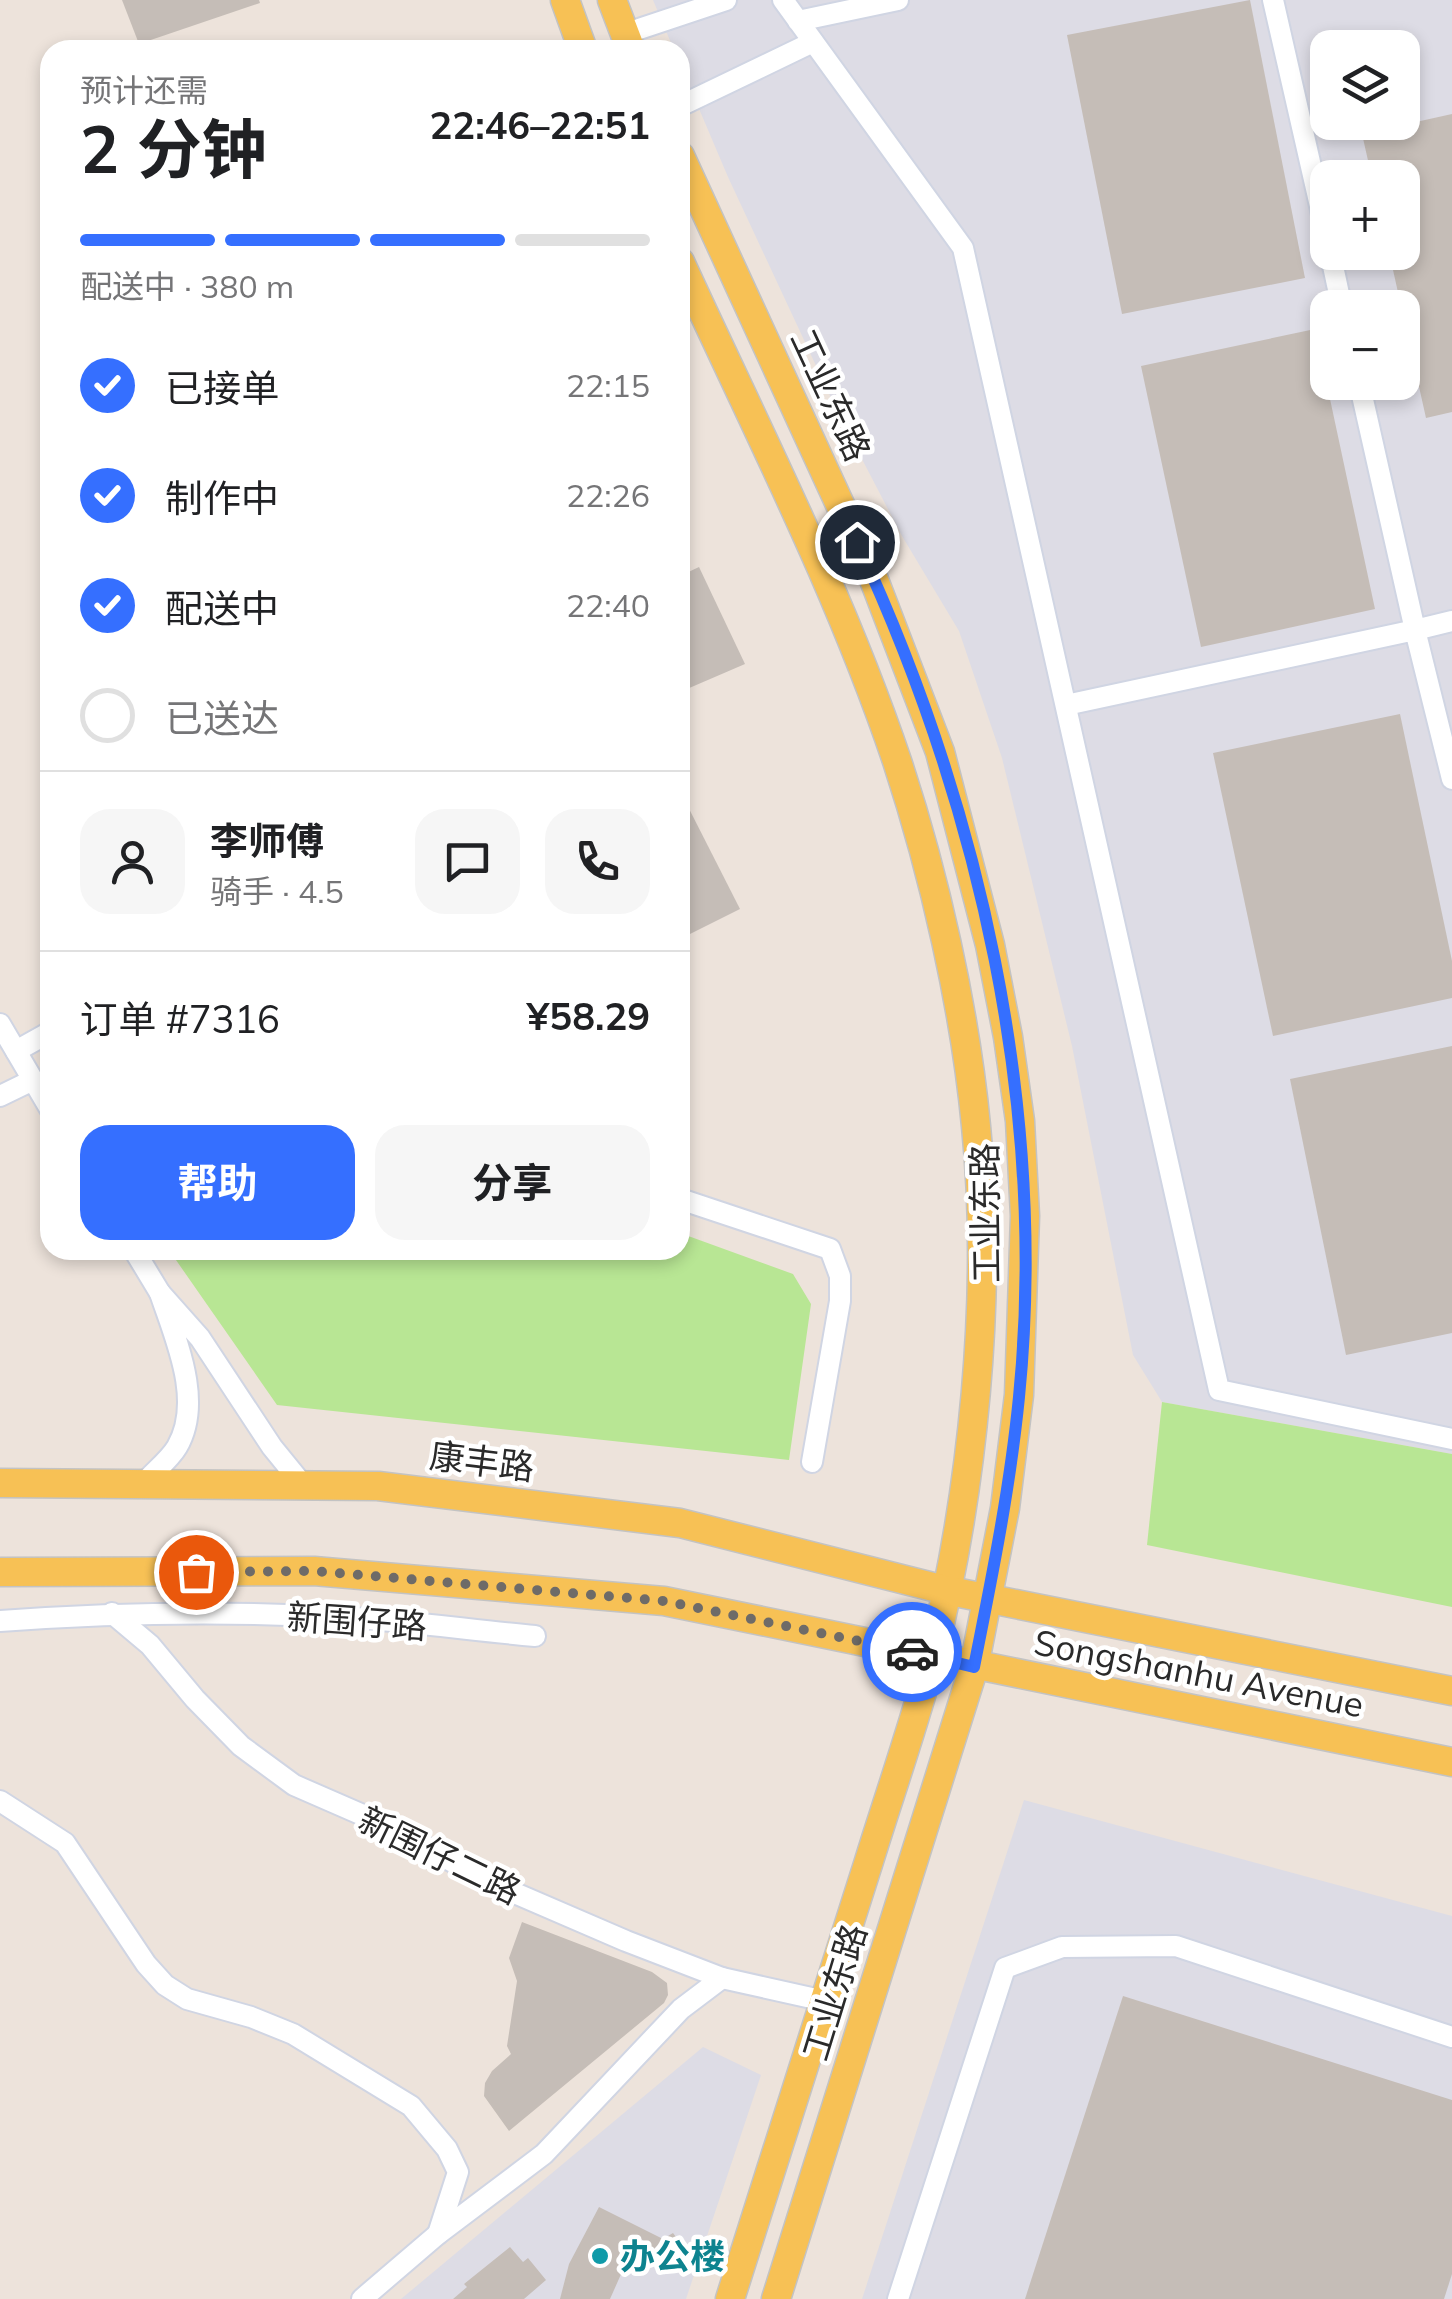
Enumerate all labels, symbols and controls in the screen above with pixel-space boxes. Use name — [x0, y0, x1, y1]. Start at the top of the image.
map controls — [1310, 30, 1420, 400]
button: layers — [1310, 30, 1420, 140]
text: 预计还需 — [80, 70, 208, 110]
text: 22:46–22:51 — [430, 101, 650, 149]
text: 2 分钟 — [80, 108, 267, 189]
button: + — [1310, 160, 1420, 270]
text: 配送中 · 380 m — [80, 266, 294, 306]
button: − — [1310, 290, 1420, 400]
street label: 工业东路 — [781, 322, 881, 468]
icon: check — [80, 358, 135, 413]
text: 已接单 — [165, 364, 279, 412]
text: 22:15 — [566, 365, 650, 405]
icon: check — [80, 468, 135, 523]
text: 制作中 — [165, 474, 279, 522]
text: 22:26 — [566, 475, 650, 515]
pin — [815, 500, 900, 585]
icon: home — [830, 515, 885, 570]
icon: check — [80, 578, 135, 633]
text: 配送中 — [165, 584, 279, 632]
text: 22:40 — [566, 585, 650, 625]
text: 已送达 — [165, 694, 279, 742]
button: person — [80, 809, 185, 914]
button: chat — [415, 809, 520, 914]
button: phone — [545, 809, 650, 914]
text: 李师傅 — [210, 817, 324, 865]
text: 骑手 · 4.5 — [210, 871, 344, 911]
text: ¥58.29 — [527, 992, 650, 1040]
text: 订单 #7316 — [80, 995, 280, 1043]
button: 帮助 — [80, 1125, 355, 1240]
button: 分享 — [375, 1125, 650, 1240]
street label: 工业东路 — [962, 1143, 1008, 1283]
street label: 康丰路 — [427, 1433, 537, 1489]
pin — [154, 1530, 239, 1615]
icon: bag — [169, 1545, 224, 1600]
street label: 新围仔路 — [286, 1594, 428, 1648]
courier — [862, 1602, 962, 1702]
street label: Songshanhu Avenue — [1031, 1619, 1367, 1727]
icon: car — [885, 1625, 940, 1680]
street label: 新围仔二路 — [352, 1797, 528, 1913]
street label: 工业东路 — [792, 1919, 876, 2065]
place label: 办公楼 — [620, 2234, 725, 2278]
marker: 办公楼 — [589, 2245, 611, 2267]

